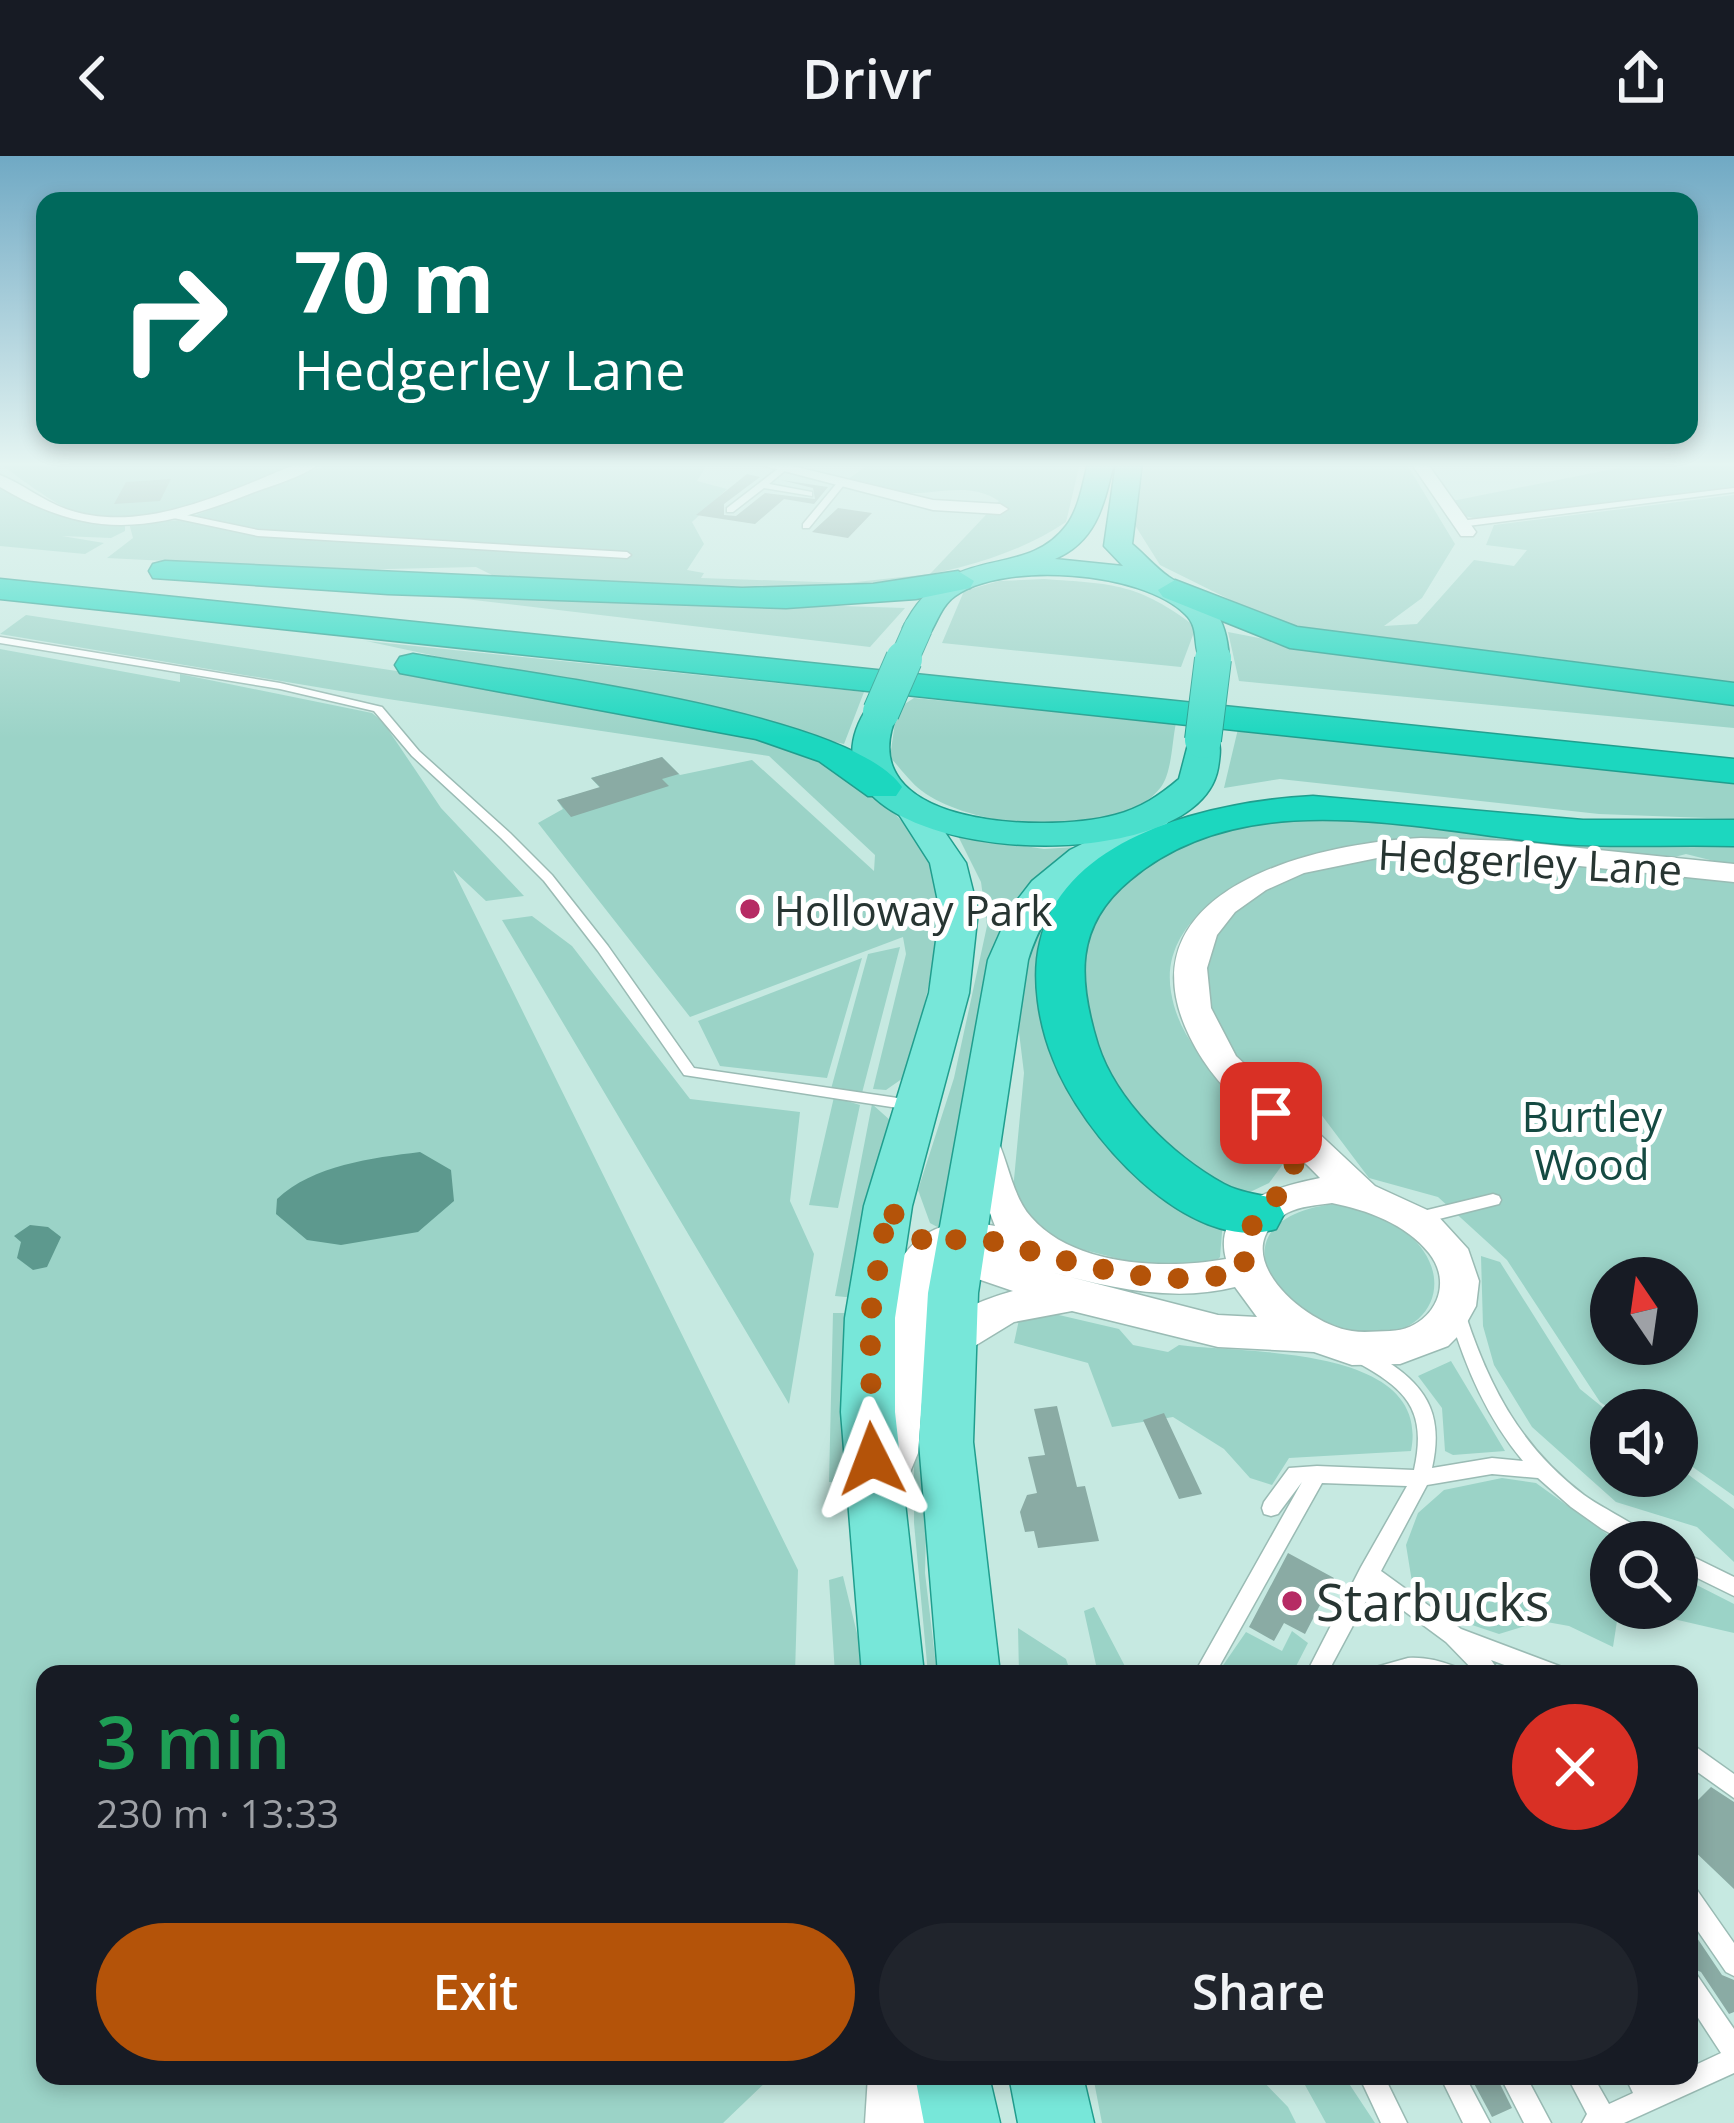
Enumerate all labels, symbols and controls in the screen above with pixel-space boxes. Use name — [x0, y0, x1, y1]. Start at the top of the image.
text: Drivr — [802, 41, 932, 115]
icon: back — [60, 45, 126, 111]
icon: share — [1608, 45, 1674, 111]
text: 70 m — [294, 223, 494, 338]
icon: right — [96, 240, 252, 396]
text: Hedgerley Lane — [294, 332, 686, 406]
street label: Hedgerley Lane — [1376, 825, 1684, 897]
place label: Holloway Park — [774, 881, 1052, 938]
marker: Holloway Park — [737, 896, 763, 922]
pin — [1220, 1062, 1322, 1164]
icon: arrive — [1238, 1080, 1304, 1146]
park label: Burtley Wood — [1522, 1087, 1663, 1192]
north arrow — [1590, 1257, 1698, 1365]
map controls — [1590, 1257, 1698, 1629]
button: sound — [1590, 1389, 1698, 1497]
position arrow — [809, 1396, 935, 1522]
button: search — [1590, 1521, 1698, 1629]
place label: Starbucks — [1316, 1566, 1549, 1636]
marker: Starbucks — [1279, 1588, 1305, 1614]
text: 3 min — [96, 1692, 290, 1790]
button: close — [1512, 1704, 1638, 1830]
text: 230 m · 13:33 — [96, 1786, 339, 1839]
button: Exit — [96, 1923, 855, 2061]
button: Share — [879, 1923, 1638, 2061]

